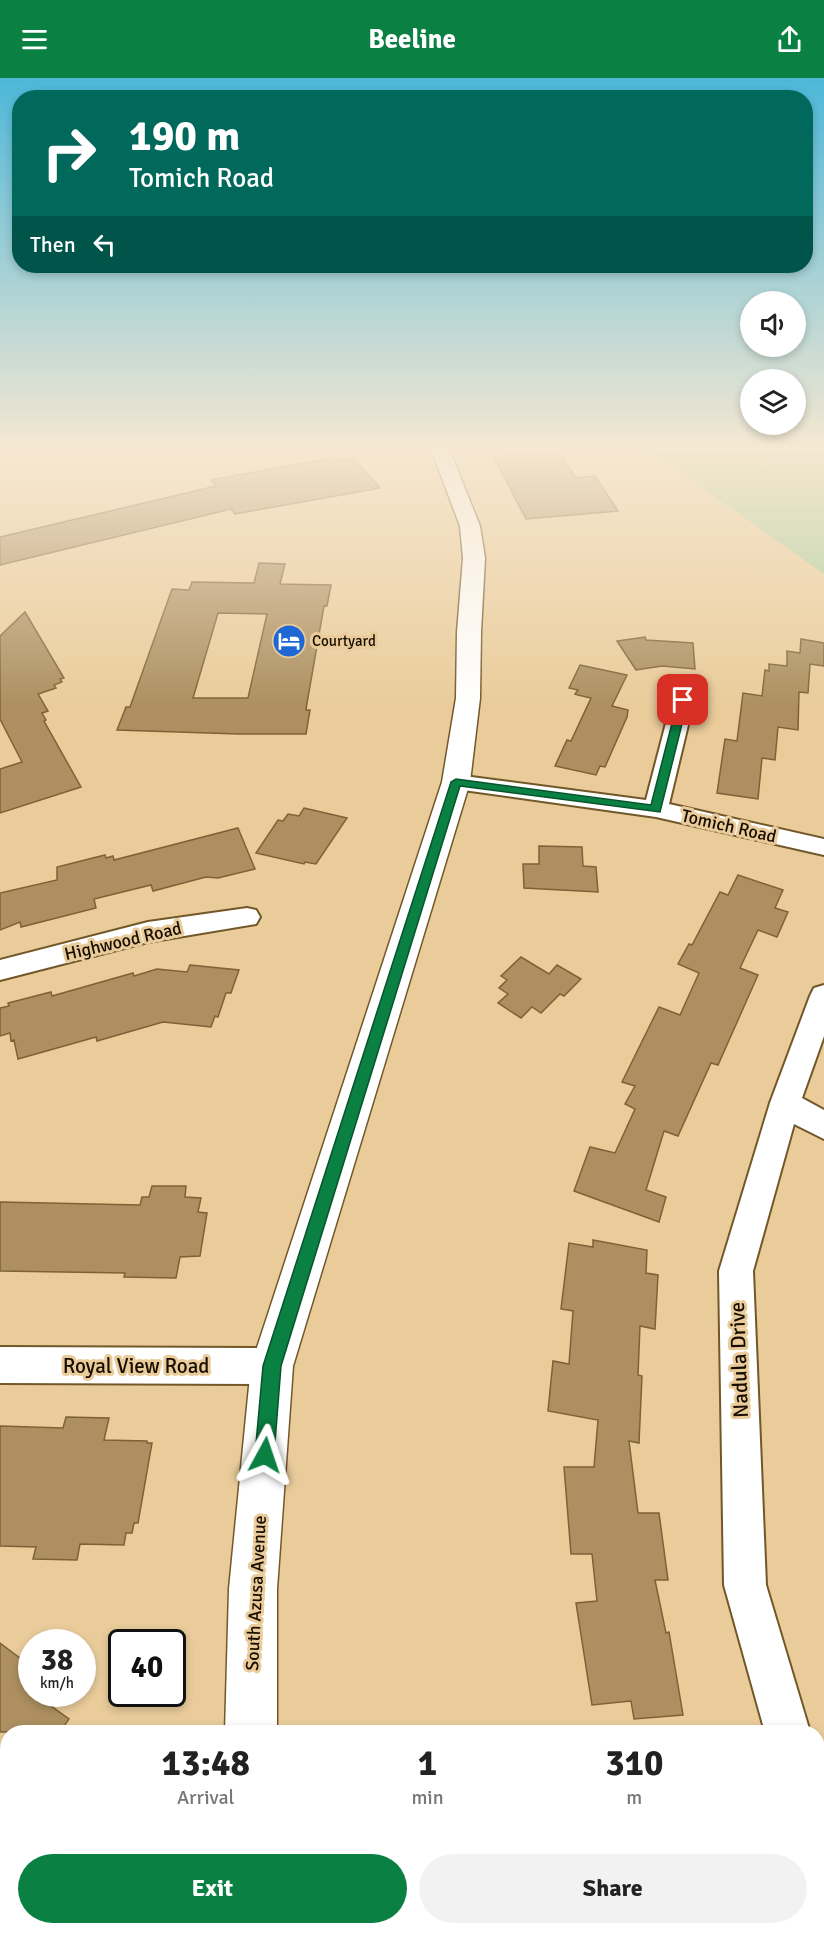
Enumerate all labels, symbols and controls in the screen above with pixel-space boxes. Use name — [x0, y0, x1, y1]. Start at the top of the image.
icon: menu — [18, 23, 51, 56]
text: Beeline — [368, 23, 456, 56]
icon: share — [773, 23, 806, 56]
text: 190 m — [129, 111, 240, 162]
icon: right — [30, 114, 108, 192]
text: Tomich Road — [129, 162, 274, 195]
icon: left — [88, 228, 121, 261]
text: Then — [30, 231, 76, 258]
map controls — [740, 291, 806, 435]
button: sound — [740, 291, 806, 357]
button: layers — [740, 369, 806, 435]
hotel icon: Courtyard — [271, 623, 307, 659]
place label: Courtyard — [312, 632, 376, 650]
pin — [657, 674, 708, 725]
icon: arrive — [666, 683, 699, 716]
street label: Tomich Road — [679, 804, 779, 848]
street label: Highwood Road — [62, 917, 184, 965]
street label: Nadula Drive — [724, 1302, 754, 1418]
street label: Royal View Road — [63, 1353, 209, 1379]
position arrow — [233, 1423, 297, 1487]
street label: South Azusa Avenue — [241, 1515, 271, 1671]
speed limit sign: 40 — [108, 1629, 186, 1707]
text: 38 — [41, 1642, 73, 1679]
text: km/h — [40, 1674, 74, 1692]
text: 13:48 — [162, 1741, 250, 1786]
text: 1 — [418, 1741, 437, 1786]
text: 310 — [605, 1741, 663, 1786]
text: Arrival — [177, 1785, 234, 1810]
text: min — [411, 1785, 444, 1810]
text: m — [626, 1785, 642, 1810]
button: Exit — [18, 1854, 407, 1923]
button: Share — [419, 1854, 807, 1923]

